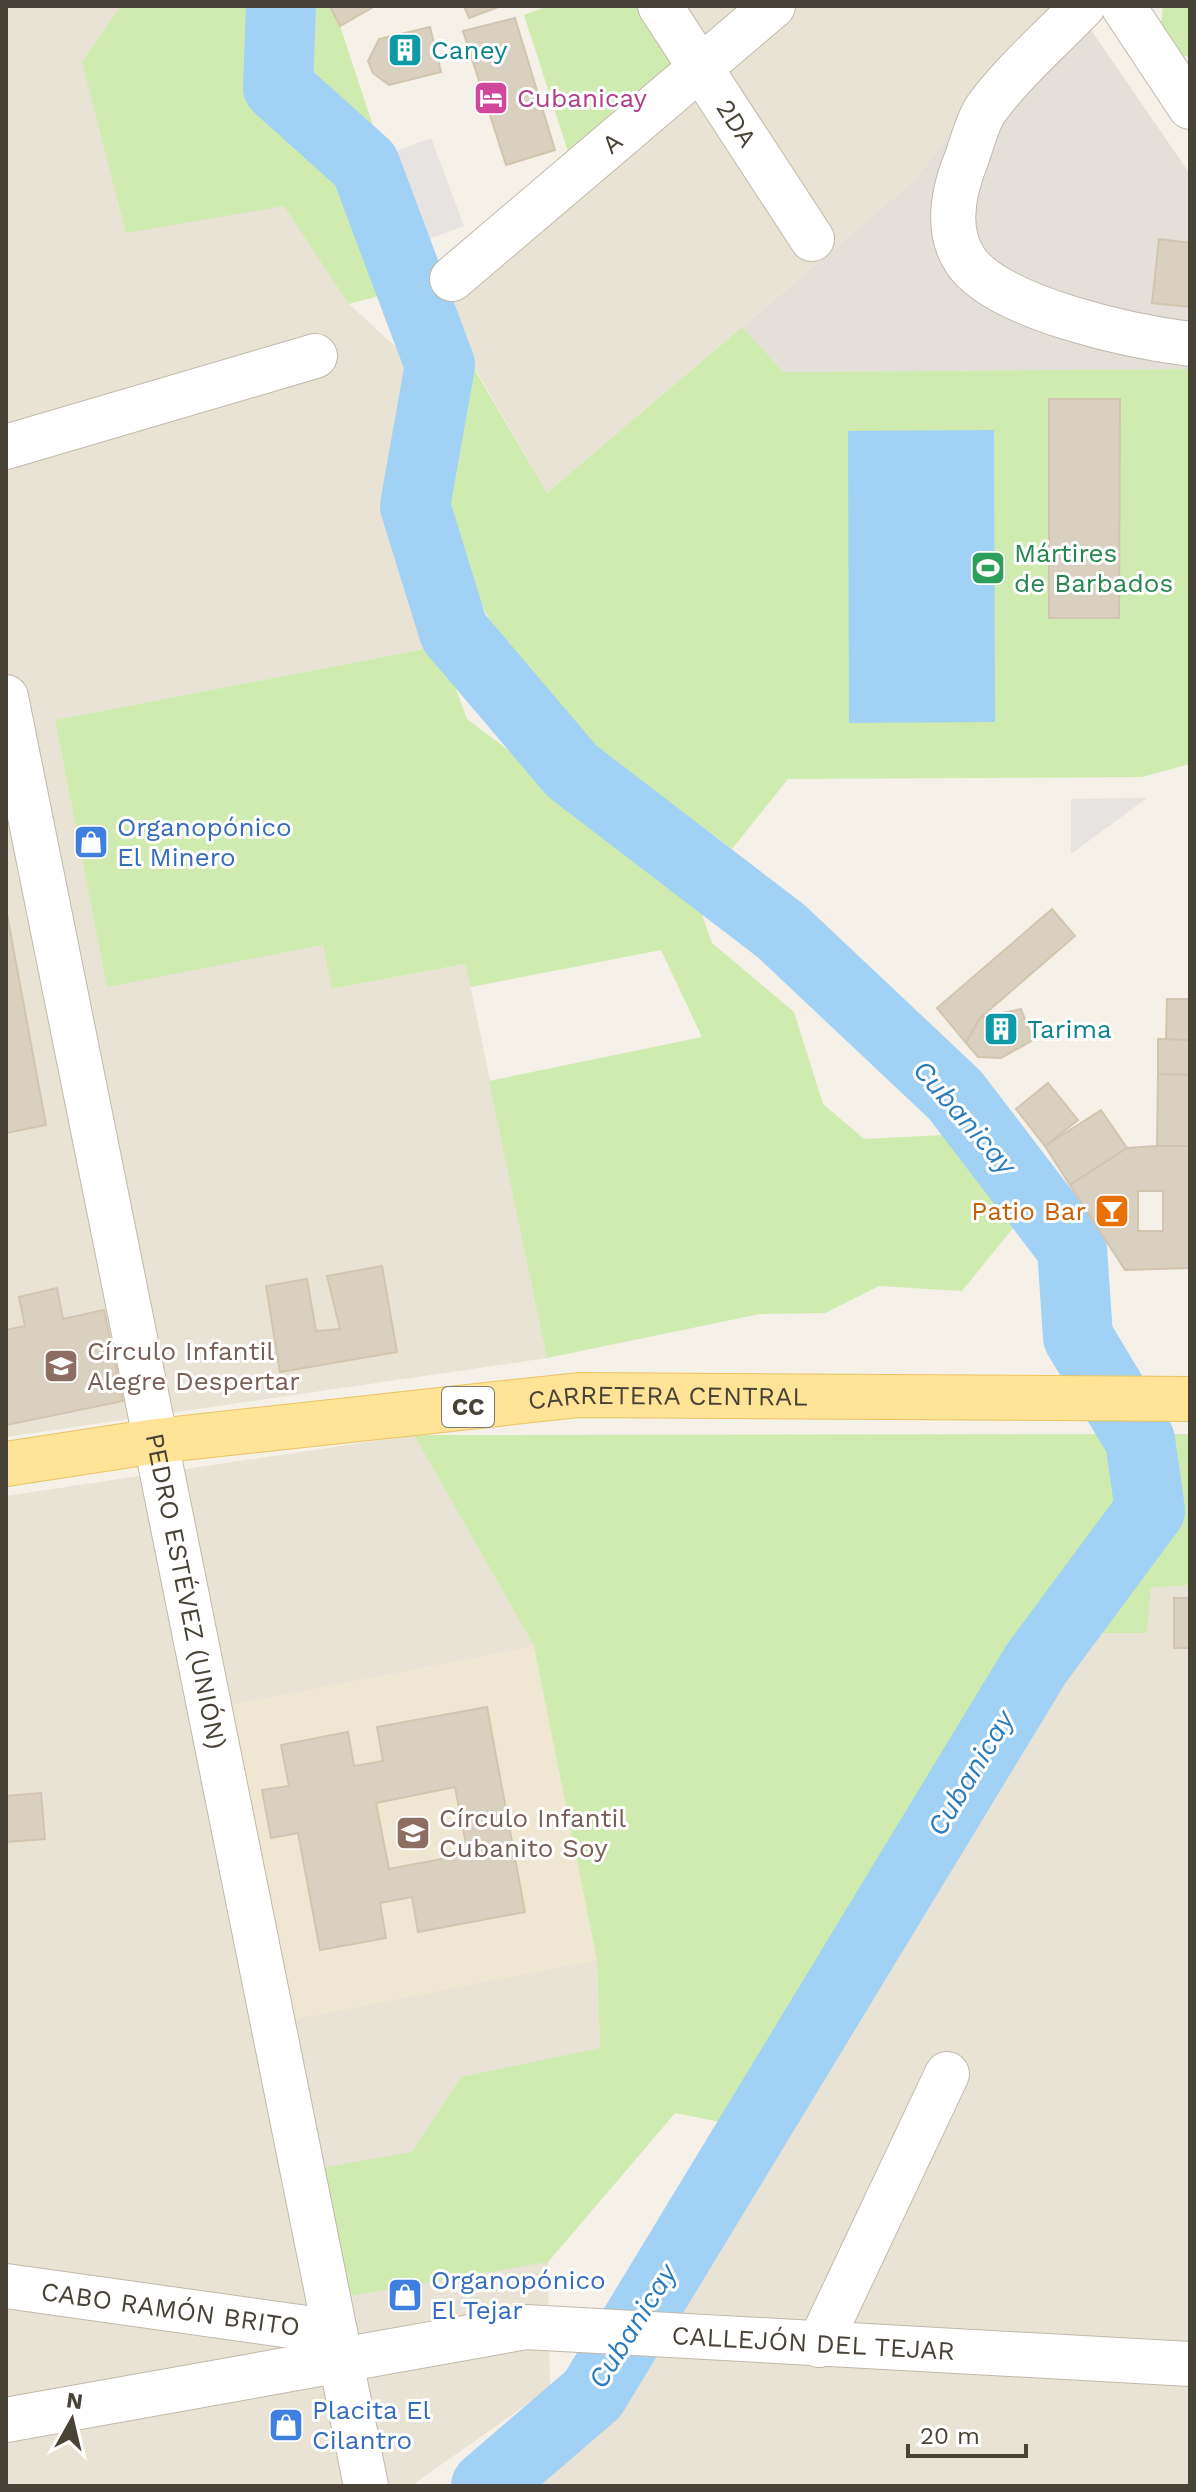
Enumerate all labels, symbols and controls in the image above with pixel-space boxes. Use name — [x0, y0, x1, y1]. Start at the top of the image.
building icon: Caney — [386, 31, 424, 69]
place label: Caney — [431, 35, 508, 65]
hotel icon: Cubanicay — [472, 79, 510, 117]
place label: Cubanicay — [517, 83, 647, 113]
street label: 2DA — [710, 94, 763, 153]
street label: A — [596, 126, 628, 160]
place label: Mártires de Barbados — [1014, 538, 1173, 598]
sports icon: Mártires de Barbados — [969, 549, 1007, 587]
place label: Organopónico El Minero — [117, 812, 292, 872]
shop icon: Organopónico El Minero — [72, 823, 110, 861]
building icon: Tarima — [982, 1010, 1020, 1048]
place label: Tarima — [1027, 1014, 1112, 1044]
water label: Cubanicay — [906, 1054, 1024, 1183]
bar icon: Patio Bar — [1093, 1192, 1131, 1230]
place label: Patio Bar — [971, 1196, 1086, 1226]
place label: Círculo Infantil Alegre Despertar — [87, 1336, 300, 1396]
school or university icon: Círculo Infantil Alegre Despertar — [42, 1347, 80, 1385]
street label: CARRETERA CENTRAL — [526, 1380, 808, 1415]
road number: CC — [442, 1387, 494, 1427]
street label: PEDRO ESTÉVEZ (UNIÓN) — [139, 1431, 232, 1752]
water label: Cubanicay — [920, 1703, 1022, 1842]
place label: Círculo Infantil Cubanito Soy — [439, 1803, 626, 1863]
school or university icon: Círculo Infantil Cubanito Soy — [394, 1814, 432, 1852]
water label: Cubanicay — [581, 2256, 685, 2395]
place label: Organopónico El Tejar — [431, 2265, 606, 2325]
street label: CABO RAMÓN BRITO — [39, 2276, 302, 2342]
shop icon: Organopónico El Tejar — [386, 2276, 424, 2314]
street label: CALLEJÓN DEL TEJAR — [671, 2320, 956, 2366]
north arrow — [32, 2380, 112, 2460]
text: N — [65, 2387, 85, 2414]
place label: Placita El Cilantro — [312, 2395, 430, 2455]
shop icon: Placita El Cilantro — [267, 2406, 305, 2444]
scale bar — [908, 2408, 1026, 2458]
text: 20 m — [920, 2422, 980, 2450]

